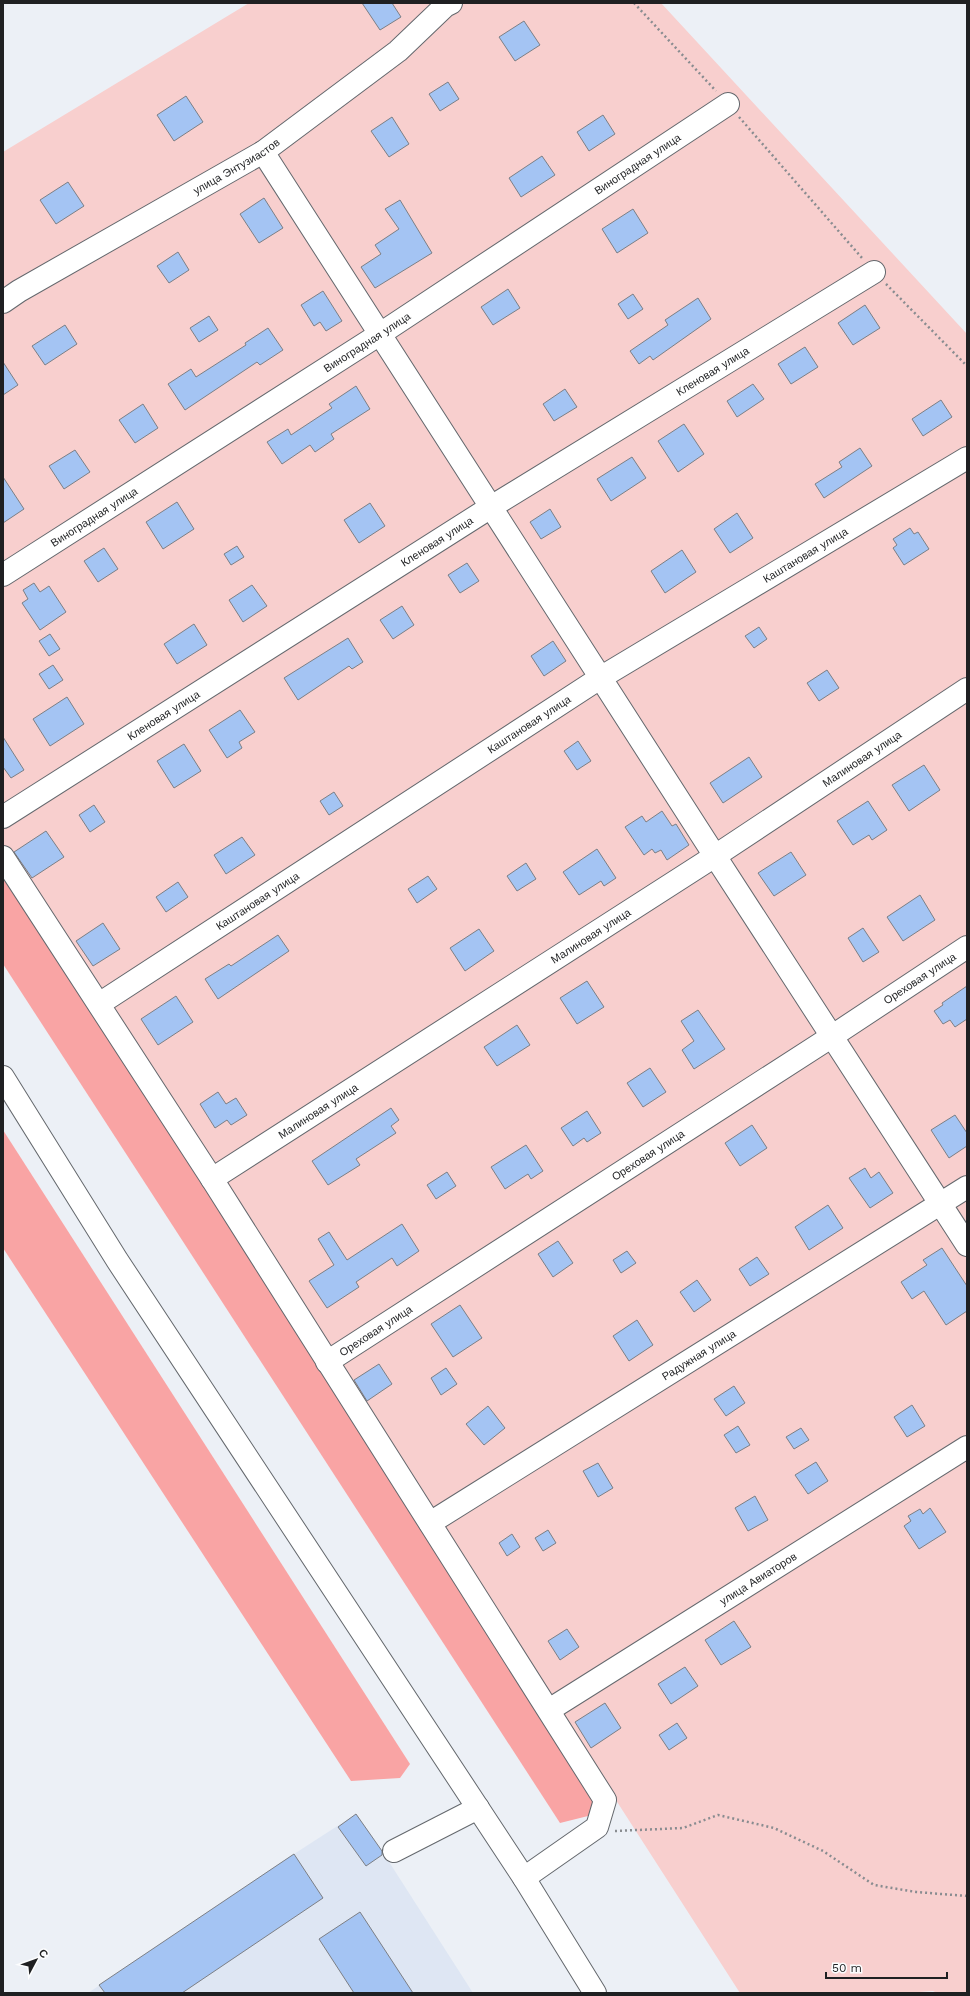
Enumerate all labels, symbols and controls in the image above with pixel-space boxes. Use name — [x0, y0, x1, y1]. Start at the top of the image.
street label: Виноградная улица — [592, 131, 684, 197]
street label: улица Энтузиастов — [191, 136, 283, 197]
street label: Виноградная улица — [321, 309, 414, 375]
street label: Кленовая улица — [674, 344, 752, 399]
street label: Виноградная улица — [48, 484, 141, 550]
street label: Кленовая улица — [399, 514, 476, 570]
street label: Каштановая улица — [761, 525, 851, 586]
street label: Кленовая улица — [125, 687, 203, 743]
street label: Каштановая улица — [485, 692, 574, 756]
street label: Малиновая улица — [820, 728, 905, 790]
street label: Каштановая улица — [214, 869, 302, 933]
street label: Малиновая улица — [549, 905, 634, 967]
street label: Ореховая улица — [881, 950, 959, 1007]
street label: Малиновая улица — [276, 1081, 361, 1142]
street label: Ореховая улица — [610, 1127, 688, 1184]
street label: Ореховая улица — [337, 1302, 416, 1359]
street label: Радужная улица — [660, 1327, 739, 1383]
street label: улица Авиаторов — [717, 1550, 799, 1608]
north arrow — [16, 1940, 56, 1980]
text: С — [36, 1947, 51, 1961]
scale bar — [826, 1954, 947, 1980]
text: 50 m — [832, 1961, 862, 1975]

